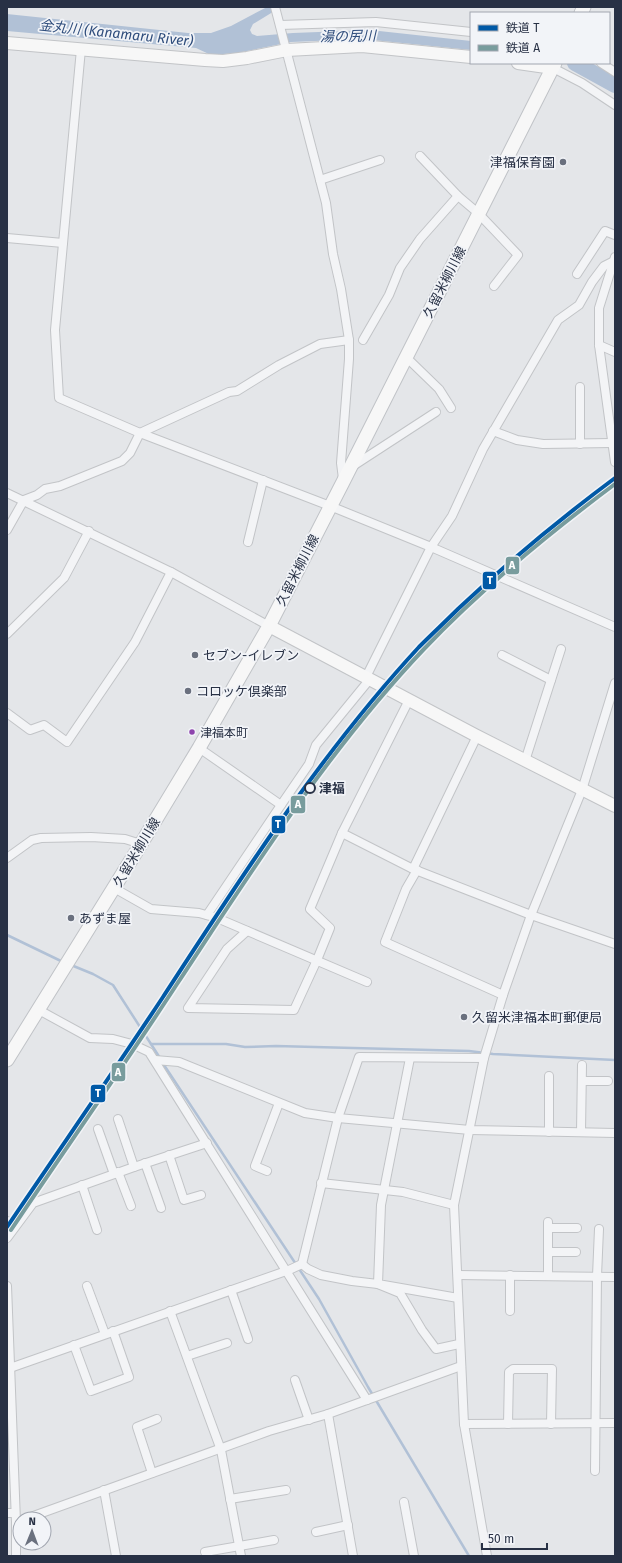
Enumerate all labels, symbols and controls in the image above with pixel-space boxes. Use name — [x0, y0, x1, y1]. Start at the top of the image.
legend — [470, 12, 610, 64]
water label: 金丸川 (Kanamaru River) — [38, 17, 194, 50]
text: 鉄道 T — [506, 21, 540, 35]
water label: 湯の尻川 — [320, 27, 378, 45]
text: 鉄道 A — [506, 41, 540, 55]
place label: 津福保育園 — [490, 155, 555, 170]
marker: 津福保育園 — [558, 157, 568, 167]
street label: 久留米柳川線 — [420, 244, 469, 320]
street label: 久留米柳川線 — [273, 532, 322, 608]
line badge: A — [505, 556, 520, 575]
text: A — [508, 559, 516, 572]
line badge: T — [482, 571, 497, 590]
text: T — [487, 574, 493, 587]
place label: セブン-イレブン — [203, 648, 299, 663]
marker: セブン-イレブン — [190, 650, 200, 660]
place label: コロッケ倶楽部 — [196, 684, 287, 699]
marker: コロッケ倶楽部 — [183, 686, 193, 696]
place label: 津福本町 — [200, 726, 248, 740]
marker: 津福本町 — [187, 727, 197, 737]
place label: 津福 — [319, 781, 345, 796]
marker: 津福 — [304, 782, 316, 794]
line badge: A — [290, 795, 306, 814]
text: A — [294, 798, 302, 811]
street label: 久留米柳川線 — [110, 815, 163, 890]
line badge: T — [271, 815, 286, 834]
text: T — [275, 818, 281, 831]
place label: あずま屋 — [79, 911, 131, 926]
marker: あずま屋 — [66, 913, 76, 923]
place label: 久留米津福本町郵便局 — [472, 1010, 602, 1025]
marker: 久留米津福本町郵便局 — [459, 1012, 469, 1022]
line badge: A — [111, 1062, 126, 1082]
text: A — [114, 1066, 122, 1079]
line badge: T — [90, 1084, 106, 1103]
text: T — [95, 1087, 101, 1100]
north arrow — [12, 1511, 52, 1551]
text: N — [28, 1515, 36, 1528]
scale bar — [482, 1525, 547, 1551]
text: 50 m — [488, 1532, 514, 1546]

